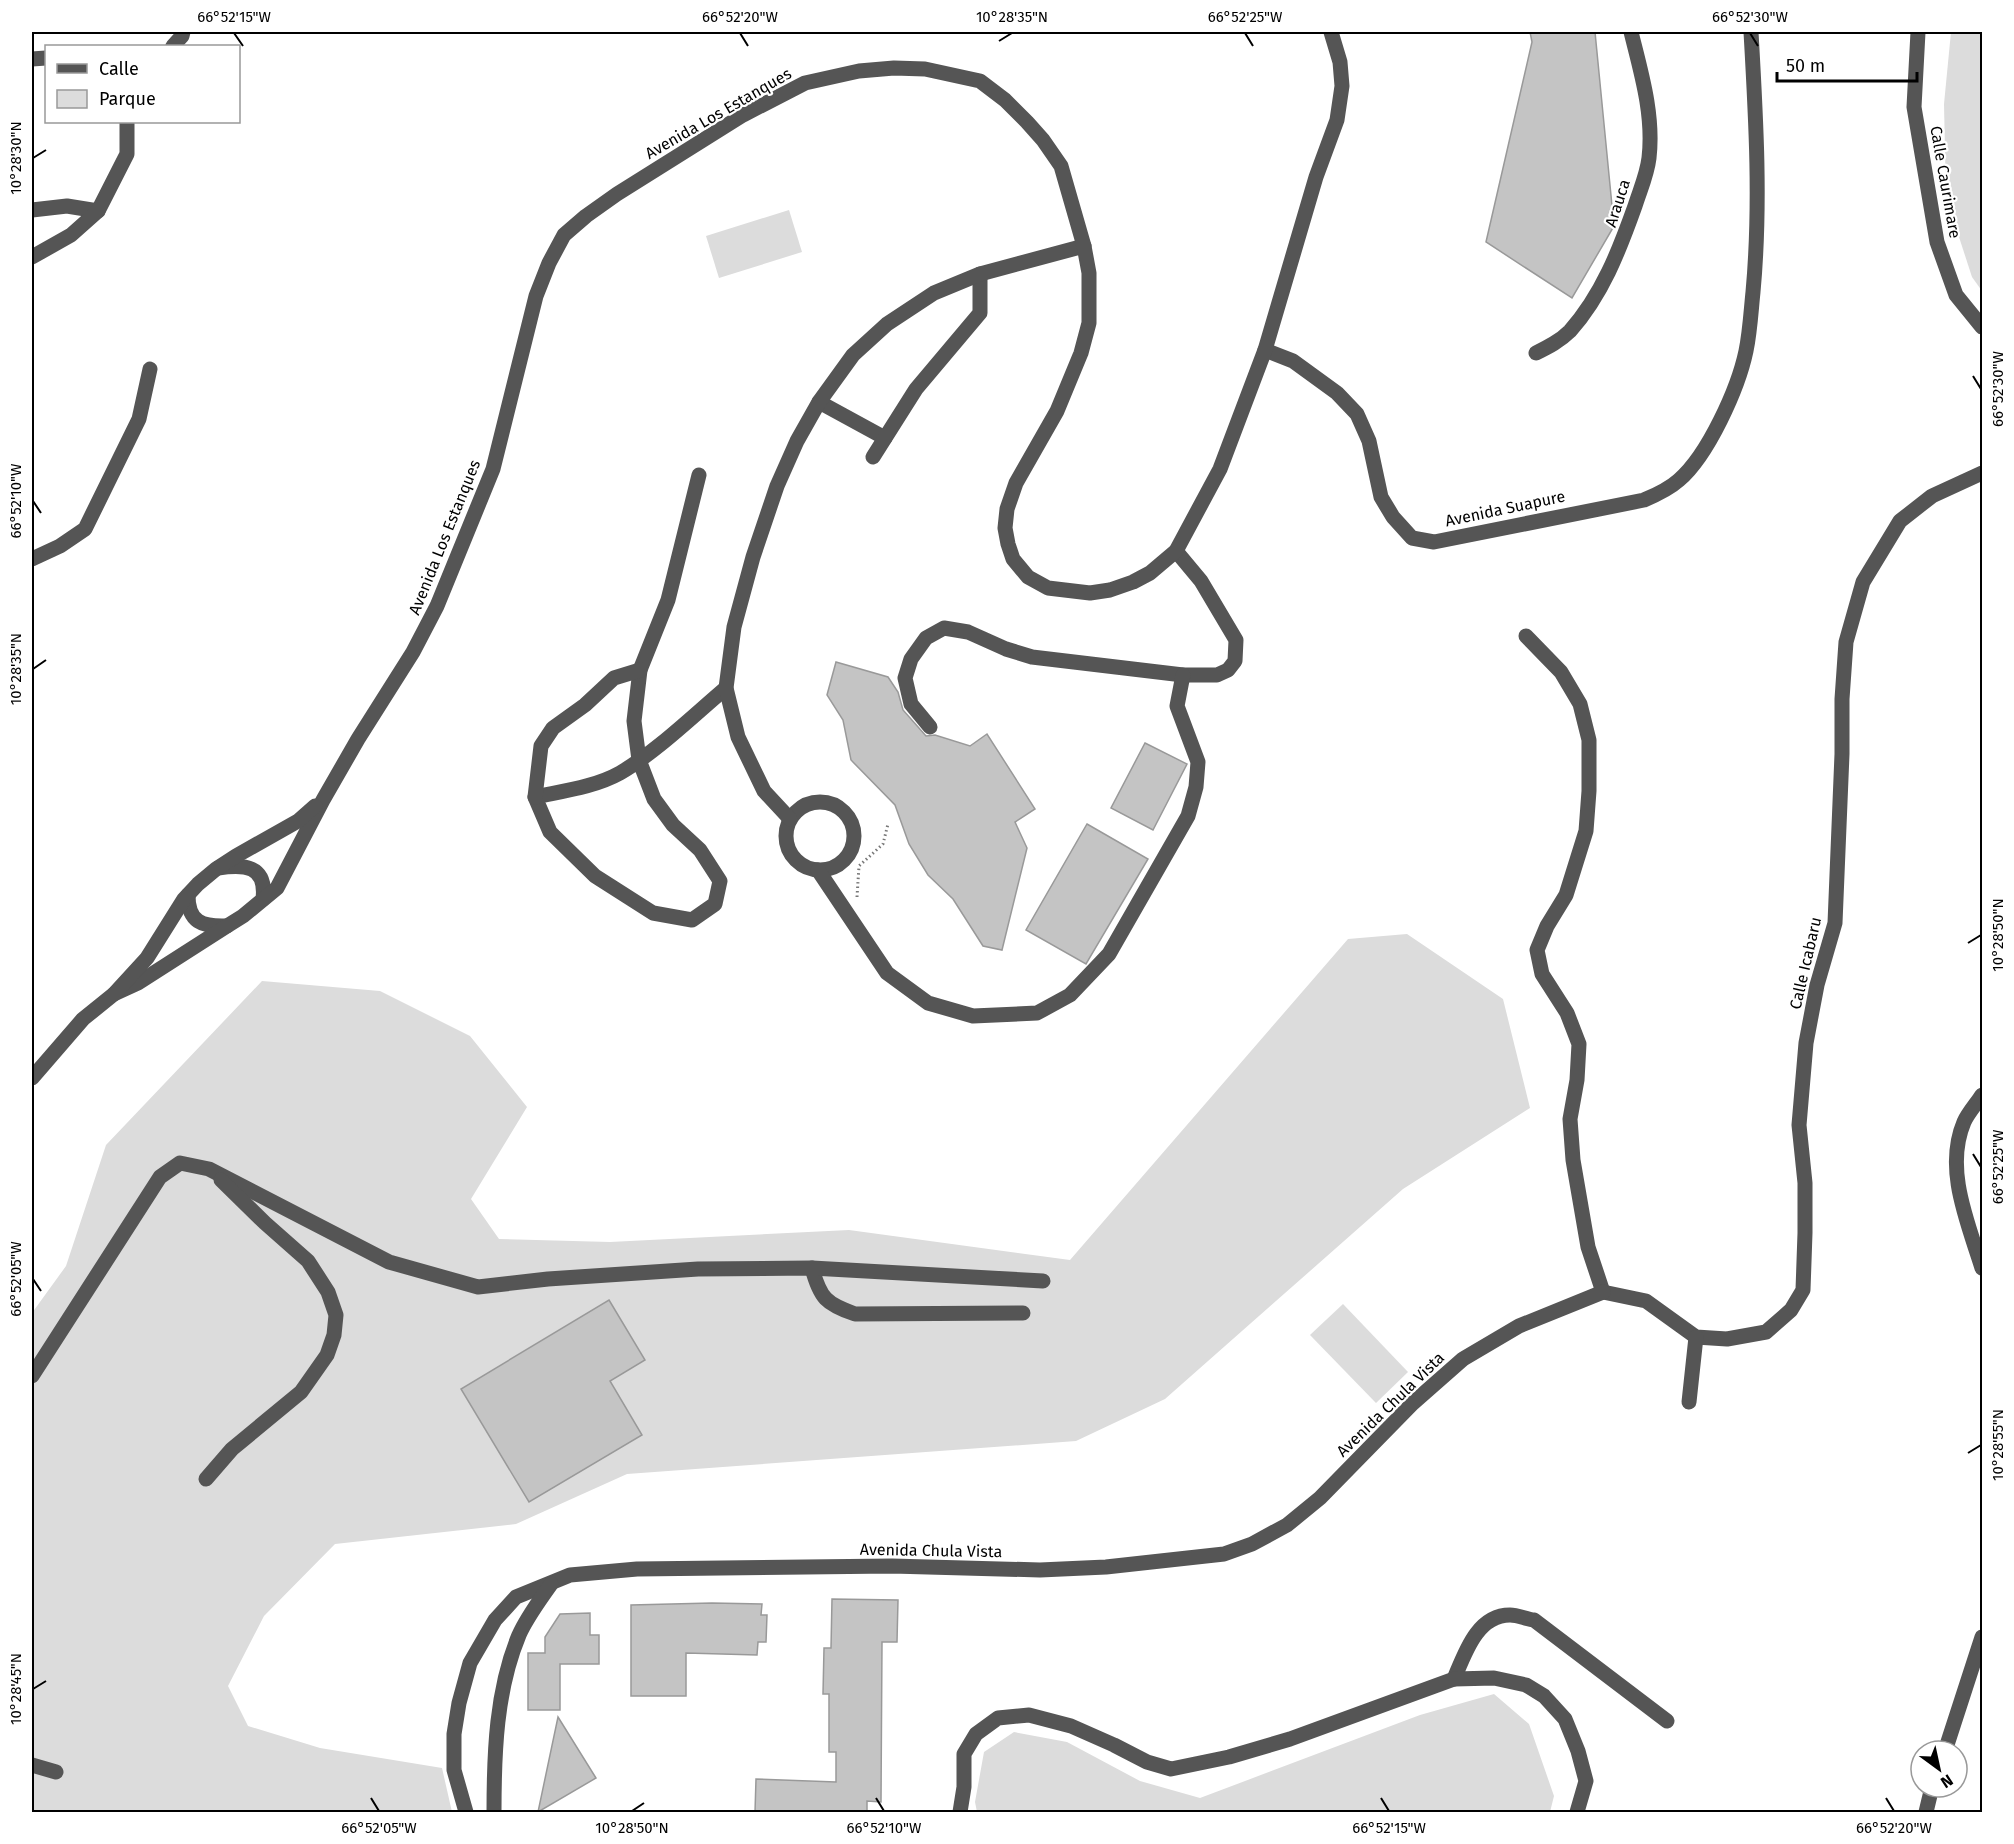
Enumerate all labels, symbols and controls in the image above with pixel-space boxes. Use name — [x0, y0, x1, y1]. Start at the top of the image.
text: 66°52'15"W — [197, 8, 271, 26]
text: 66°52'20"W — [702, 8, 778, 26]
text: 10°28'35"N — [976, 8, 1048, 26]
text: 66°52'25"W — [1208, 8, 1283, 26]
text: 66°52'30"W — [1712, 8, 1789, 26]
legend — [45, 45, 240, 123]
scale bar — [1777, 45, 1916, 83]
text: 50 m — [1786, 55, 1825, 77]
text: Calle — [99, 58, 139, 80]
street label: Avenida Los Estanques — [642, 64, 795, 163]
text: Parque — [99, 88, 156, 110]
text: 10°28'30"N — [7, 121, 25, 195]
street label: Calle Caurimare — [1926, 124, 1965, 240]
street label: Arauca — [1601, 177, 1634, 229]
text: 66°52'30"W — [1989, 350, 2007, 427]
street label: Avenida Los Estanques — [405, 457, 484, 617]
text: 66°52'10"W — [7, 463, 25, 538]
street label: Avenida Suapure — [1443, 487, 1567, 530]
text: 10°28'35"N — [7, 633, 25, 705]
text: 10°28'50"N — [1989, 898, 2007, 972]
street label: Calle Icabaru — [1786, 915, 1825, 1011]
text: 66°52'25"W — [1989, 1129, 2007, 1204]
text: 66°52'05"W — [7, 1241, 25, 1317]
street label: Avenida Chula Vista — [1333, 1348, 1448, 1461]
text: 10°28'55"N — [1989, 1409, 2007, 1481]
street label: Avenida Chula Vista — [860, 1540, 1002, 1561]
text: 10°28'45"N — [7, 1653, 25, 1725]
north arrow — [1909, 1739, 1969, 1799]
text: N — [1937, 1770, 1957, 1792]
text: 66°52'05"W — [341, 1819, 417, 1837]
text: 10°28'50"N — [595, 1819, 669, 1837]
text: 66°52'10"W — [847, 1819, 922, 1837]
text: 66°52'15"W — [1352, 1819, 1426, 1837]
text: 66°52'20"W — [1856, 1819, 1932, 1837]

